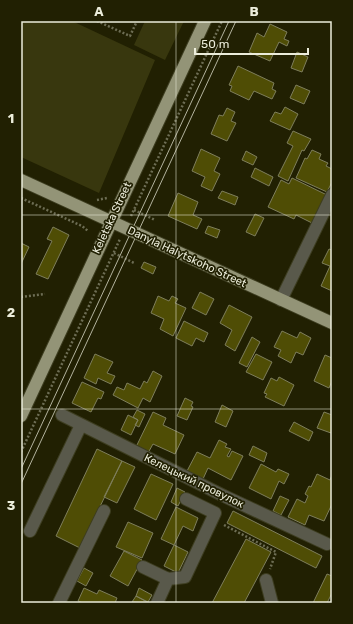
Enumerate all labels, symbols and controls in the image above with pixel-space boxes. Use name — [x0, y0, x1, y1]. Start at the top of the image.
text: A — [94, 4, 104, 19]
text: B — [249, 4, 259, 19]
scale bar — [195, 30, 308, 56]
text: 50 m — [201, 37, 229, 51]
text: 1 — [8, 111, 14, 126]
street label: Keletska Street — [90, 180, 135, 256]
street label: Danyla Halytskoho Street — [126, 224, 249, 291]
text: 2 — [7, 305, 15, 320]
street label: Келецький провулок — [142, 451, 246, 511]
text: 3 — [7, 498, 16, 513]

